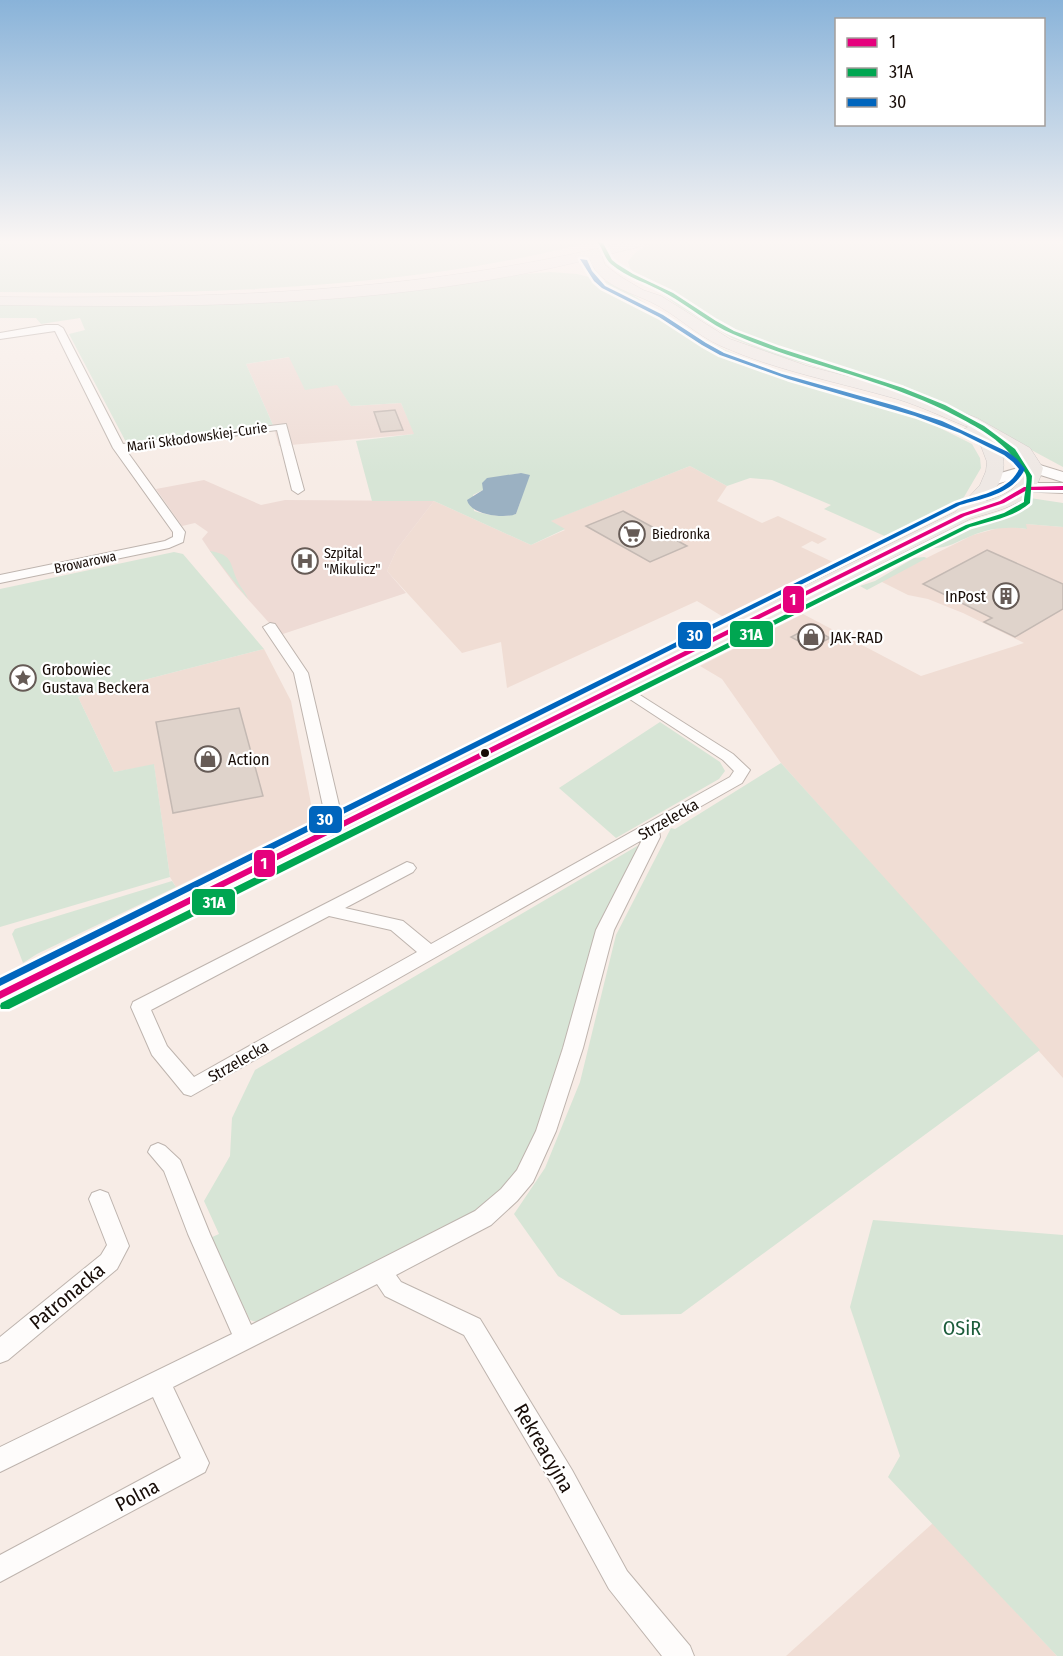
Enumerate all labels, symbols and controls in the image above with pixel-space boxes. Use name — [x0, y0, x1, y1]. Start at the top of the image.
legend — [835, 18, 1045, 126]
text: 1 — [889, 31, 896, 53]
text: 31A — [889, 61, 914, 83]
text: 30 — [889, 91, 907, 113]
street label: Marii Skłodowskiej-Curie — [126, 419, 269, 456]
supermarket icon: Biedronka — [617, 519, 647, 549]
place label: Biedronka — [652, 526, 710, 543]
place label: Szpital "Mikulicz" — [324, 545, 381, 578]
hospital icon: Szpital "Mikulicz" — [290, 546, 320, 576]
street label: Browarowa — [52, 548, 118, 577]
building icon: InPost — [991, 581, 1021, 611]
line badge: 1 — [782, 585, 805, 614]
place label: InPost — [945, 587, 987, 606]
text: 1 — [790, 590, 796, 609]
line badge: 31A — [729, 620, 774, 648]
line badge: 30 — [677, 621, 712, 650]
shop icon: JAK-RAD — [796, 622, 826, 652]
text: 31A — [739, 625, 763, 644]
text: 30 — [686, 626, 703, 645]
place label: JAK-RAD — [830, 628, 883, 647]
place label: Grobowiec Gustava Beckera — [42, 660, 149, 697]
place icon: Grobowiec Gustava Beckera — [8, 663, 38, 693]
shop icon: Action — [193, 744, 223, 774]
unlabelled marker — [479, 747, 491, 759]
place label: Action — [228, 750, 269, 769]
street label: Strzelecka — [635, 794, 702, 844]
line badge: 30 — [308, 805, 343, 834]
text: 30 — [316, 810, 333, 829]
line badge: 1 — [253, 849, 276, 878]
text: 1 — [261, 854, 267, 873]
line badge: 31A — [191, 888, 236, 916]
text: 31A — [202, 893, 226, 912]
street label: Strzelecka — [205, 1036, 272, 1086]
street label: Patronacka — [25, 1258, 109, 1334]
park label: OSiR — [943, 1316, 981, 1340]
street label: Rekreacyjna — [509, 1399, 579, 1497]
street label: Polna — [111, 1474, 163, 1516]

